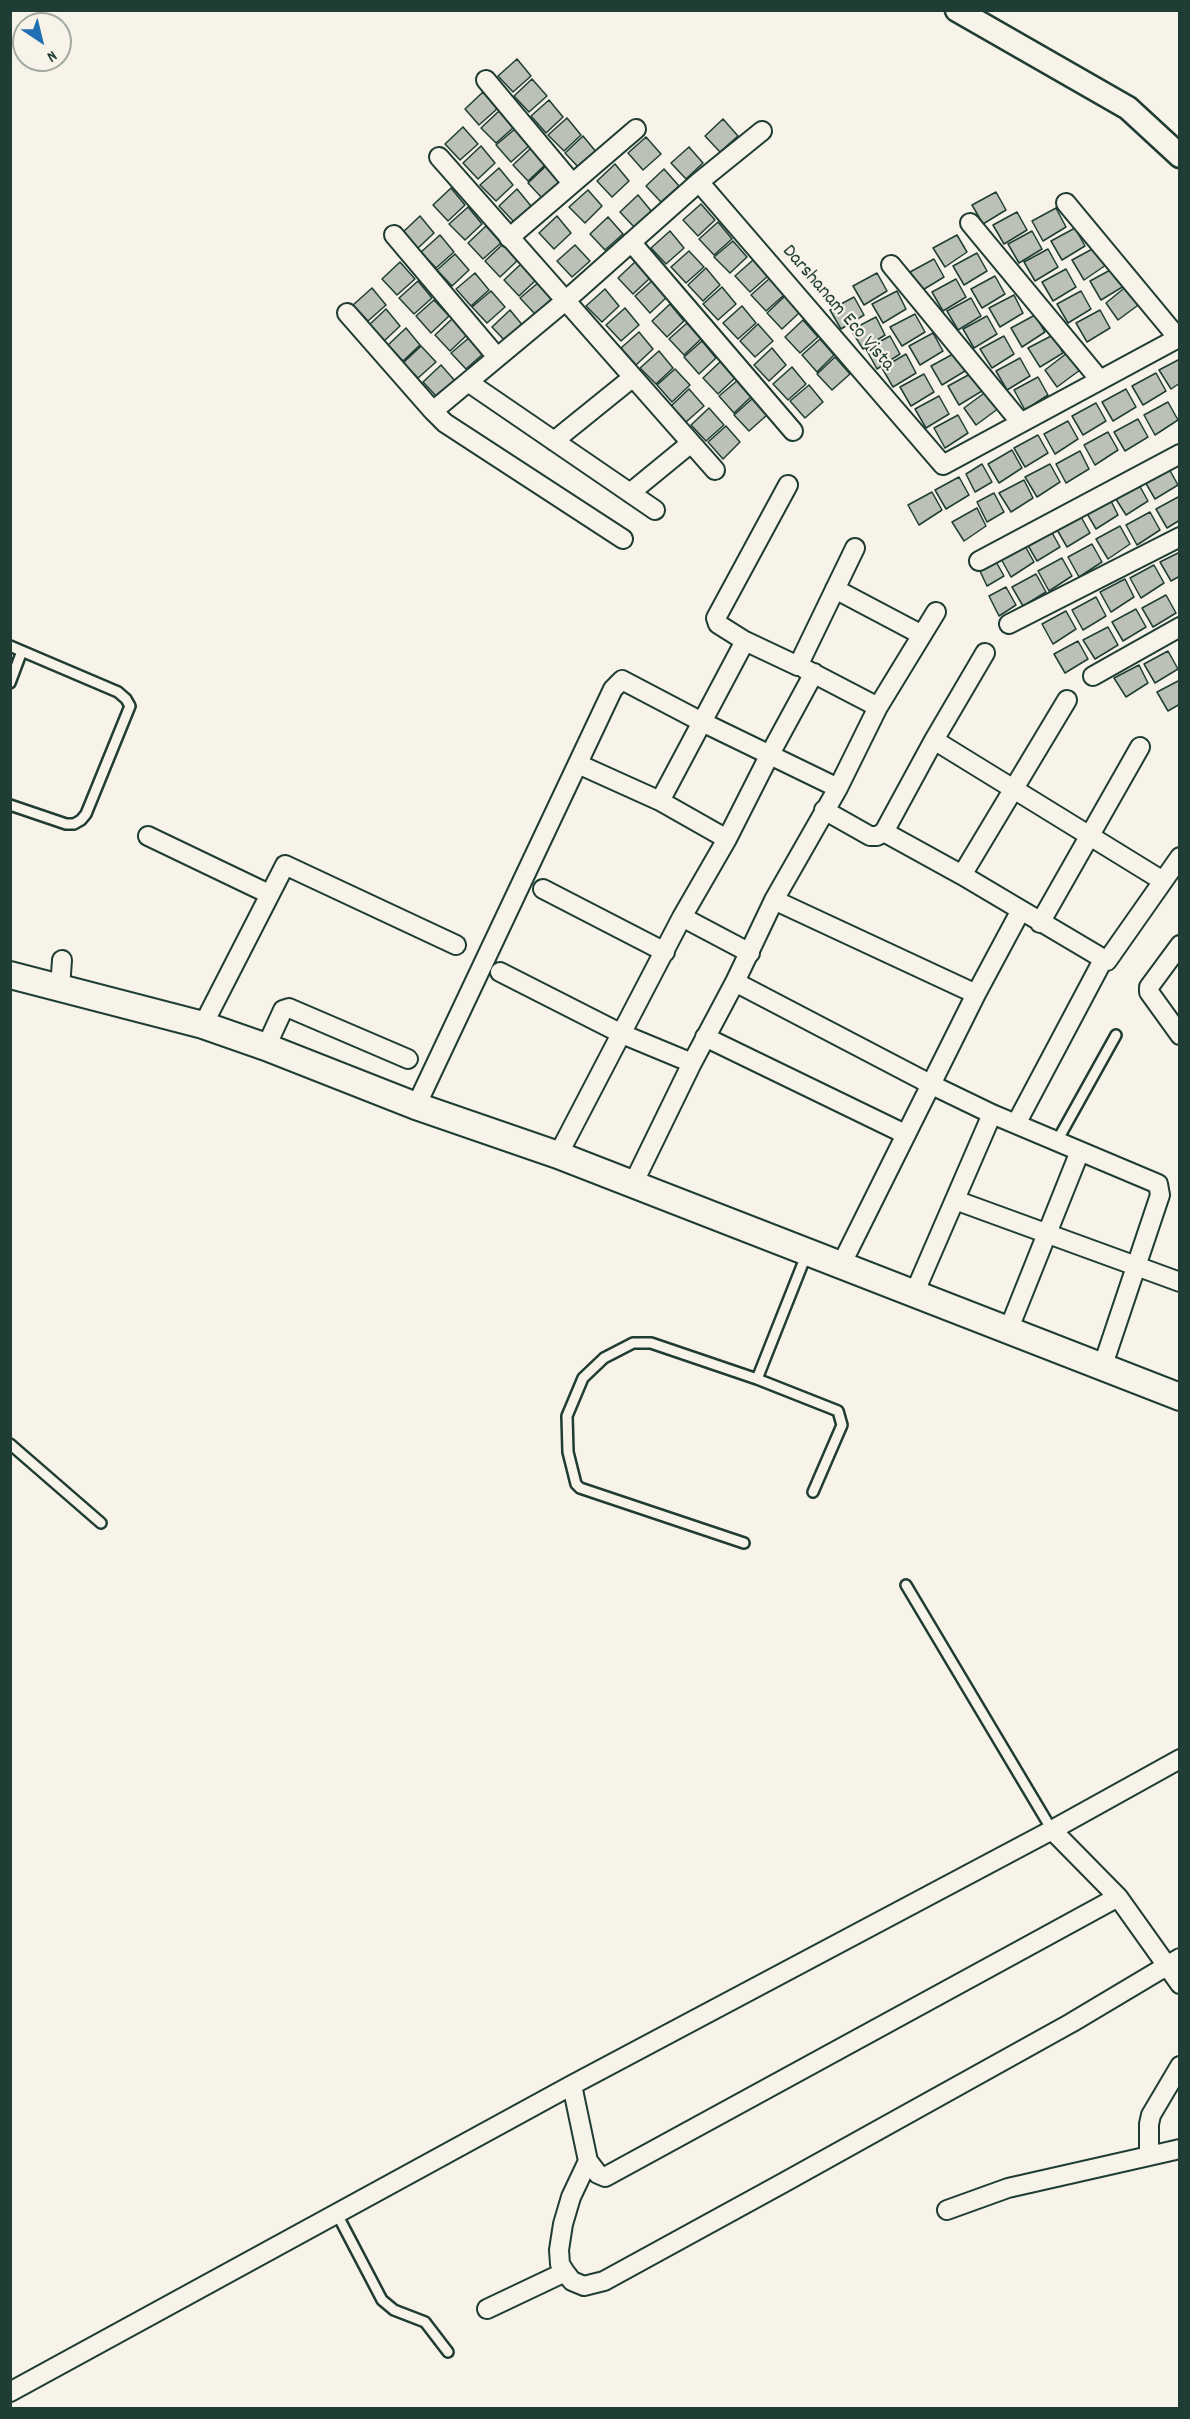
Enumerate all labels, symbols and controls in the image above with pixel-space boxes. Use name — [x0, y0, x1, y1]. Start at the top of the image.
north arrow — [12, 12, 72, 72]
text: N — [42, 44, 61, 67]
street label: Darshanam Eco Vista — [775, 241, 899, 377]

